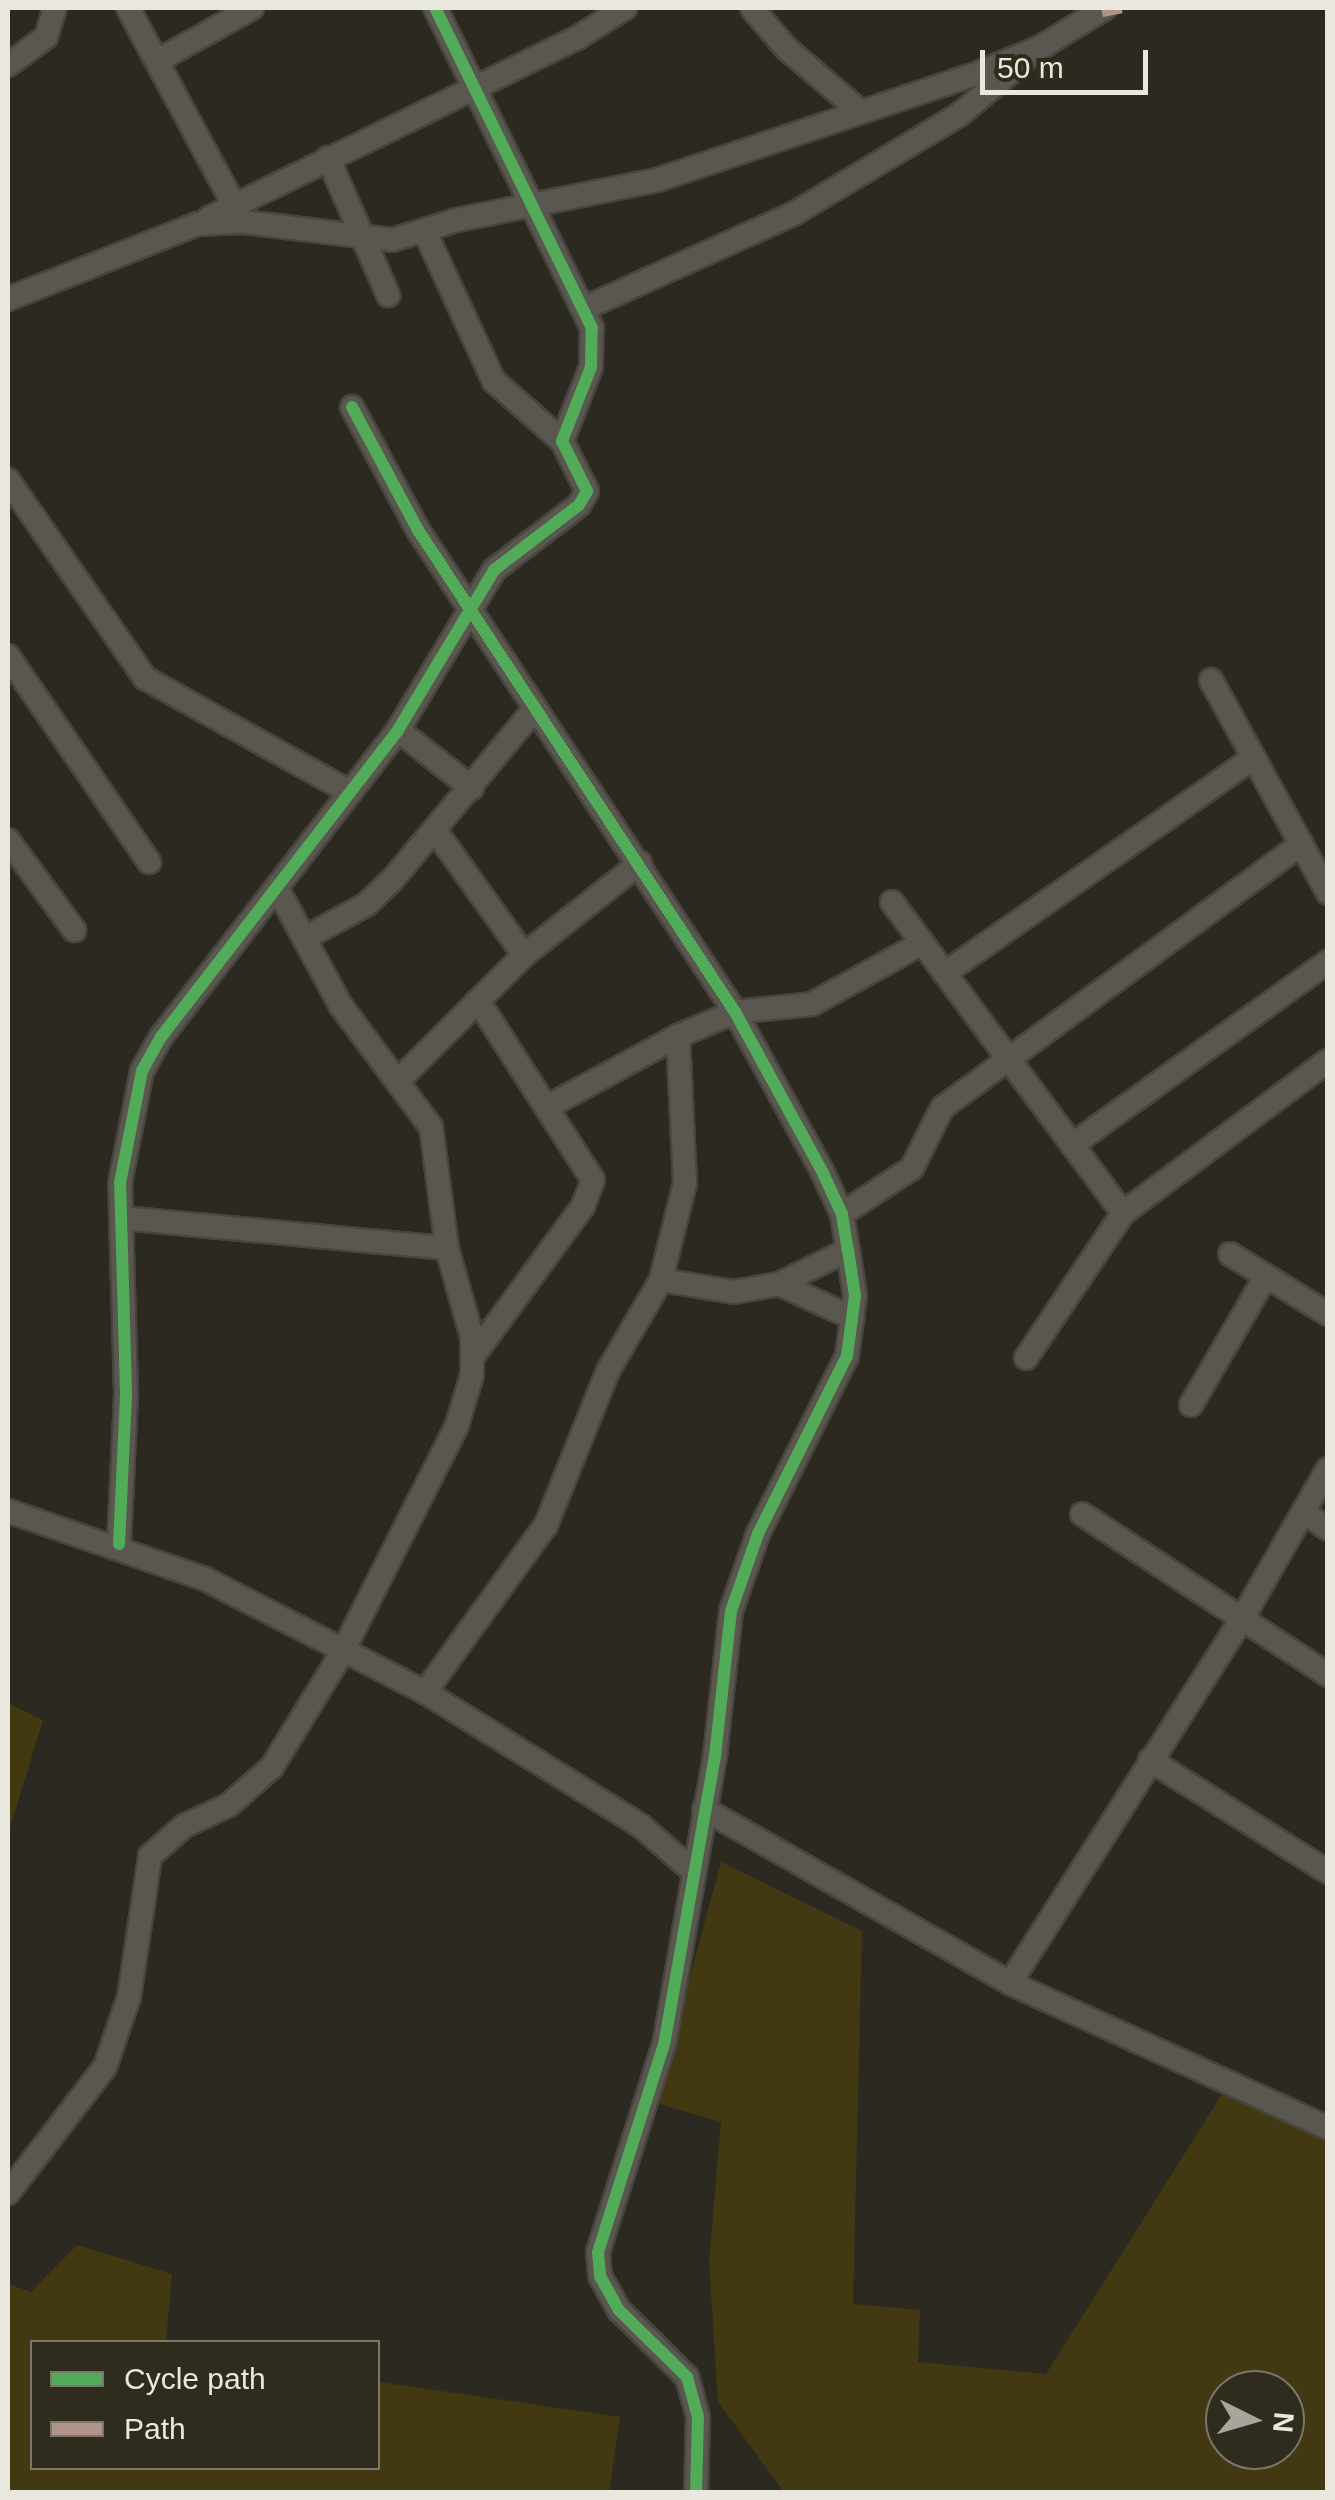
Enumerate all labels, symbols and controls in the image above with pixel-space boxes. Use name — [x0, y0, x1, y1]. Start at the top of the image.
scale bar — [985, 30, 1152, 92]
text: 50 m — [997, 51, 1064, 84]
legend — [30, 2340, 380, 2470]
text: Cycle path — [124, 2362, 266, 2395]
north arrow — [1205, 2370, 1305, 2470]
text: N — [1267, 2411, 1300, 2434]
text: Path — [124, 2412, 186, 2445]

